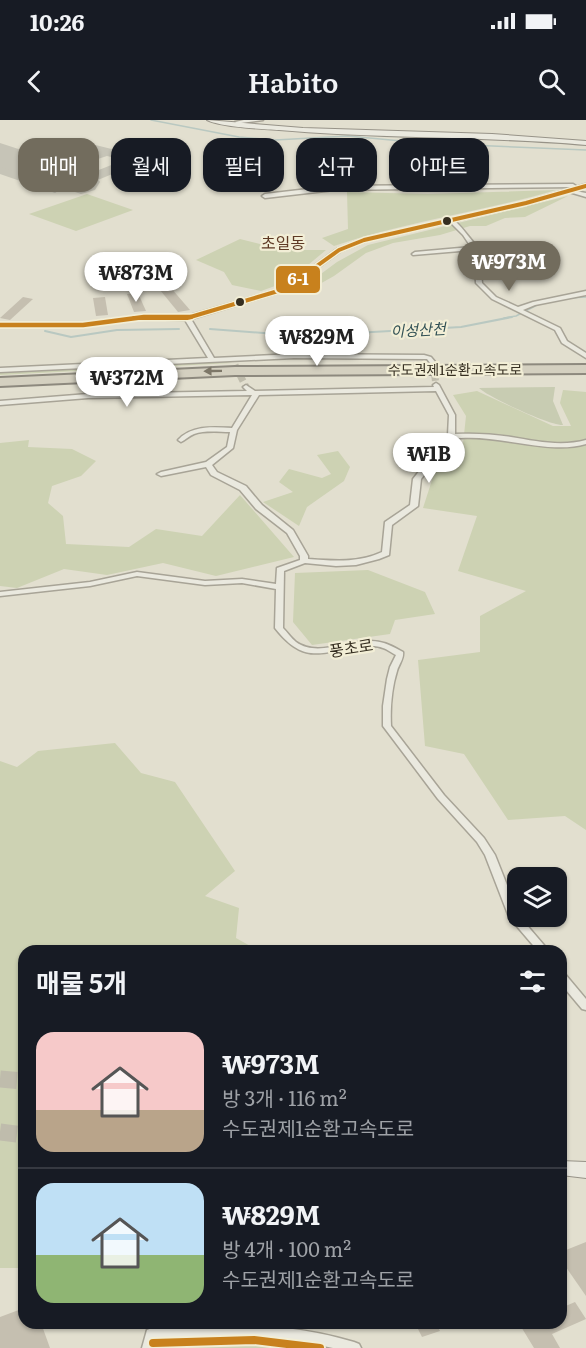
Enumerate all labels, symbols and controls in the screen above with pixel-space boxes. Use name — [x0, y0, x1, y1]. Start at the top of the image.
text: 10:26 — [30, 5, 84, 38]
text: Habito — [248, 61, 338, 101]
icon: back — [18, 65, 51, 98]
icon: search — [535, 65, 568, 98]
chip: 매매 — [18, 138, 99, 192]
chip: 월세 — [111, 138, 191, 192]
chip: 필터 — [203, 138, 284, 192]
chip: 신규 — [296, 138, 377, 192]
chip: 아파트 — [389, 138, 489, 192]
unlabelled marker — [441, 215, 453, 227]
district label: 초일동 — [261, 230, 305, 254]
pin: ₩973M — [467, 241, 551, 292]
text: ₩973M — [471, 245, 547, 275]
pin: ₩873M — [94, 252, 178, 303]
text: ₩873M — [98, 256, 174, 286]
line badge: 6-1 — [275, 265, 321, 294]
text: 6-1 — [287, 266, 309, 290]
unlabelled marker — [234, 296, 246, 308]
pin: ₩829M — [275, 316, 359, 367]
water label: 이성산천 — [390, 316, 448, 342]
text: ₩829M — [279, 320, 355, 350]
pin: ₩372M — [85, 357, 169, 408]
street label: 수도권제1순환고속도로 — [388, 359, 522, 379]
text: ₩372M — [90, 361, 164, 391]
one-way arrow — [203, 367, 222, 376]
pin: ₩1B — [400, 433, 458, 484]
text: ₩1B — [407, 437, 451, 467]
street label: 풍초로 — [327, 632, 375, 662]
map controls — [507, 867, 567, 927]
button: layers — [507, 867, 567, 927]
text: 매물 5개 — [36, 962, 127, 1001]
icon: filters — [516, 965, 549, 998]
text: ₩973M — [222, 1043, 320, 1082]
icon: home — [84, 1056, 156, 1128]
text: 방 3개 · 116 m² — [222, 1082, 347, 1112]
text: 수도권제1순환고속도로 — [222, 1112, 414, 1142]
text: ₩829M — [222, 1194, 320, 1233]
icon: home — [84, 1207, 156, 1279]
text: 방 4개 · 100 m² — [222, 1233, 351, 1263]
text: 수도권제1순환고속도로 — [222, 1263, 414, 1293]

